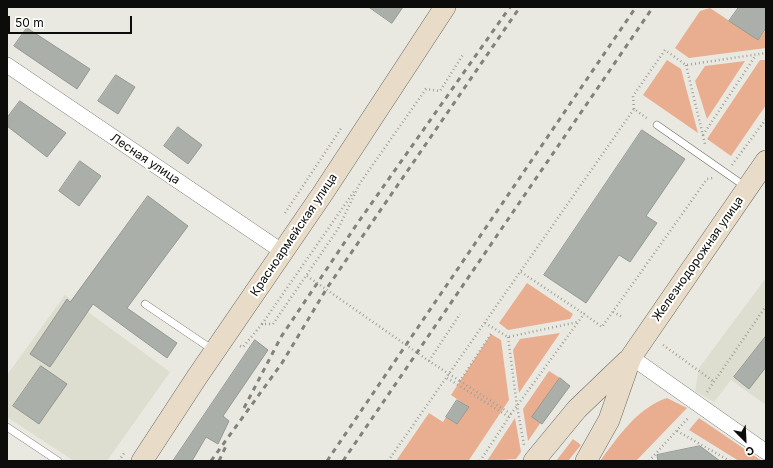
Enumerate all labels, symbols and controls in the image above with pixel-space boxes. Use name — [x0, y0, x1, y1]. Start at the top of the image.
scale bar — [10, 8, 134, 34]
text: 50 m — [15, 15, 44, 30]
street label: Лесная улица — [107, 130, 183, 188]
street label: Красноармейская улица — [247, 171, 341, 299]
street label: Железнодорожная улица — [649, 194, 747, 324]
north arrow — [725, 420, 765, 460]
text: С — [743, 443, 756, 459]

